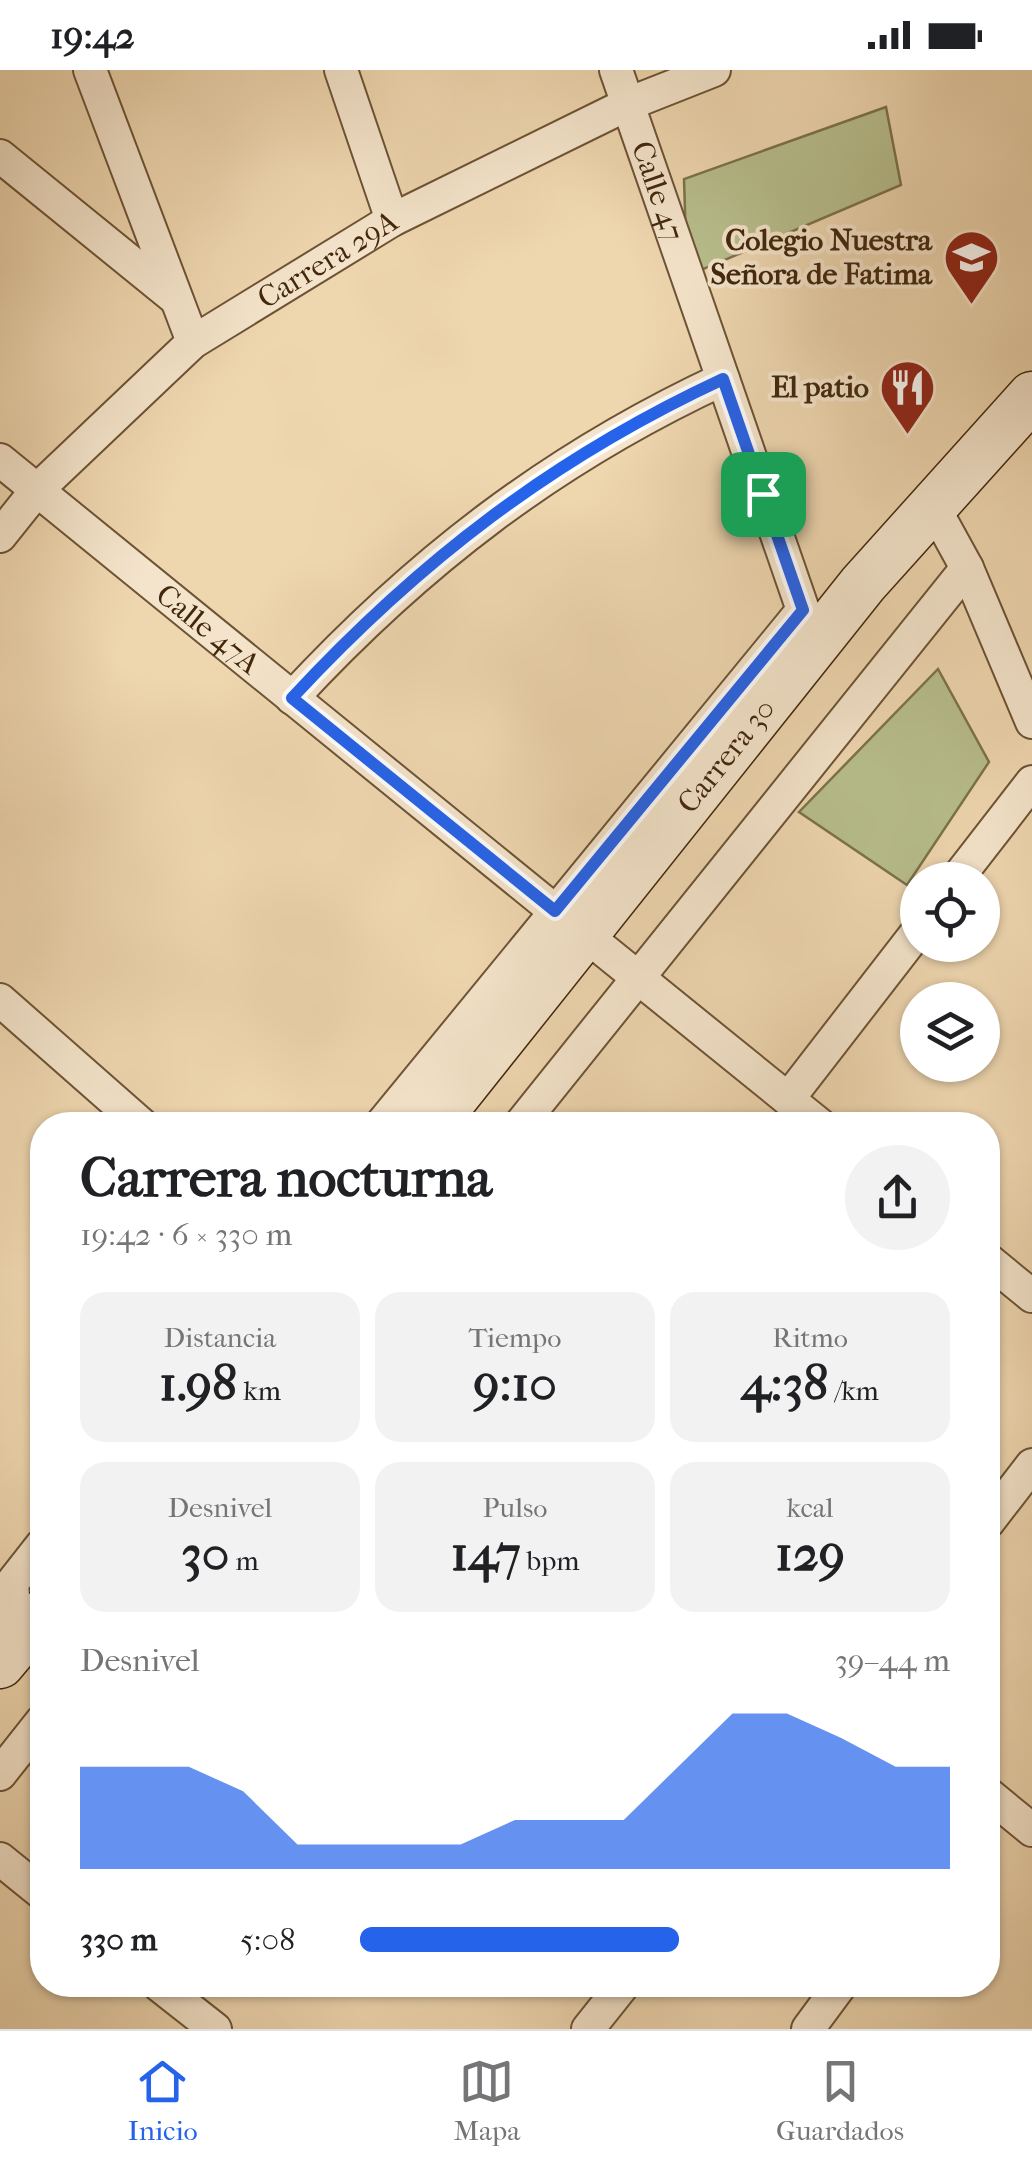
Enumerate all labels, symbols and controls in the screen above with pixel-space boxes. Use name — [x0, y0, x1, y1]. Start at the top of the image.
text: 19:42 — [50, 13, 135, 58]
street label: Calle 47 — [624, 137, 691, 246]
street label: Carrera 29A — [251, 203, 405, 316]
place label: Colegio Nuestra Señora de Fatima — [711, 223, 933, 292]
school or university icon: Colegio Nuestra Señora de Fatima — [941, 227, 1001, 306]
restaurant icon: El patio — [878, 357, 938, 436]
place label: El patio — [771, 370, 869, 405]
pin — [721, 452, 806, 537]
icon: arrive — [736, 467, 791, 522]
street label: Calle 47A — [149, 577, 267, 682]
street label: Carrera 30 — [670, 692, 783, 820]
map controls — [900, 862, 1000, 1082]
button: locate — [900, 862, 1000, 962]
button: layers — [900, 982, 1000, 1082]
button: share — [845, 1145, 950, 1250]
text: Carrera nocturna — [80, 1146, 492, 1210]
text: 19:42 · 6 × 330 m — [80, 1216, 292, 1253]
text: Distancia — [164, 1321, 276, 1354]
text: Tiempo — [469, 1321, 561, 1354]
text: Ritmo — [772, 1321, 848, 1354]
text: 1.98 — [159, 1354, 237, 1413]
text: 9:10 — [473, 1354, 557, 1413]
text: 4:38 — [741, 1354, 828, 1413]
text: km — [237, 1374, 281, 1407]
text: /km — [828, 1374, 879, 1407]
text: Desnivel — [168, 1491, 272, 1524]
text: Pulso — [482, 1491, 548, 1524]
text: kcal — [786, 1491, 834, 1524]
text: 30 — [181, 1524, 229, 1583]
text: 147 — [450, 1524, 521, 1583]
text: 129 — [775, 1524, 845, 1583]
text: m — [229, 1544, 259, 1577]
text: bpm — [521, 1544, 580, 1577]
text: Desnivel — [80, 1642, 200, 1679]
text: 39–44 m — [835, 1642, 950, 1679]
text: 330 m — [80, 1921, 157, 1958]
text: 5:08 — [240, 1921, 295, 1958]
tab: Inicio — [128, 2054, 198, 2147]
tab: Mapa — [453, 2054, 520, 2147]
tab: Guardados — [776, 2054, 904, 2147]

